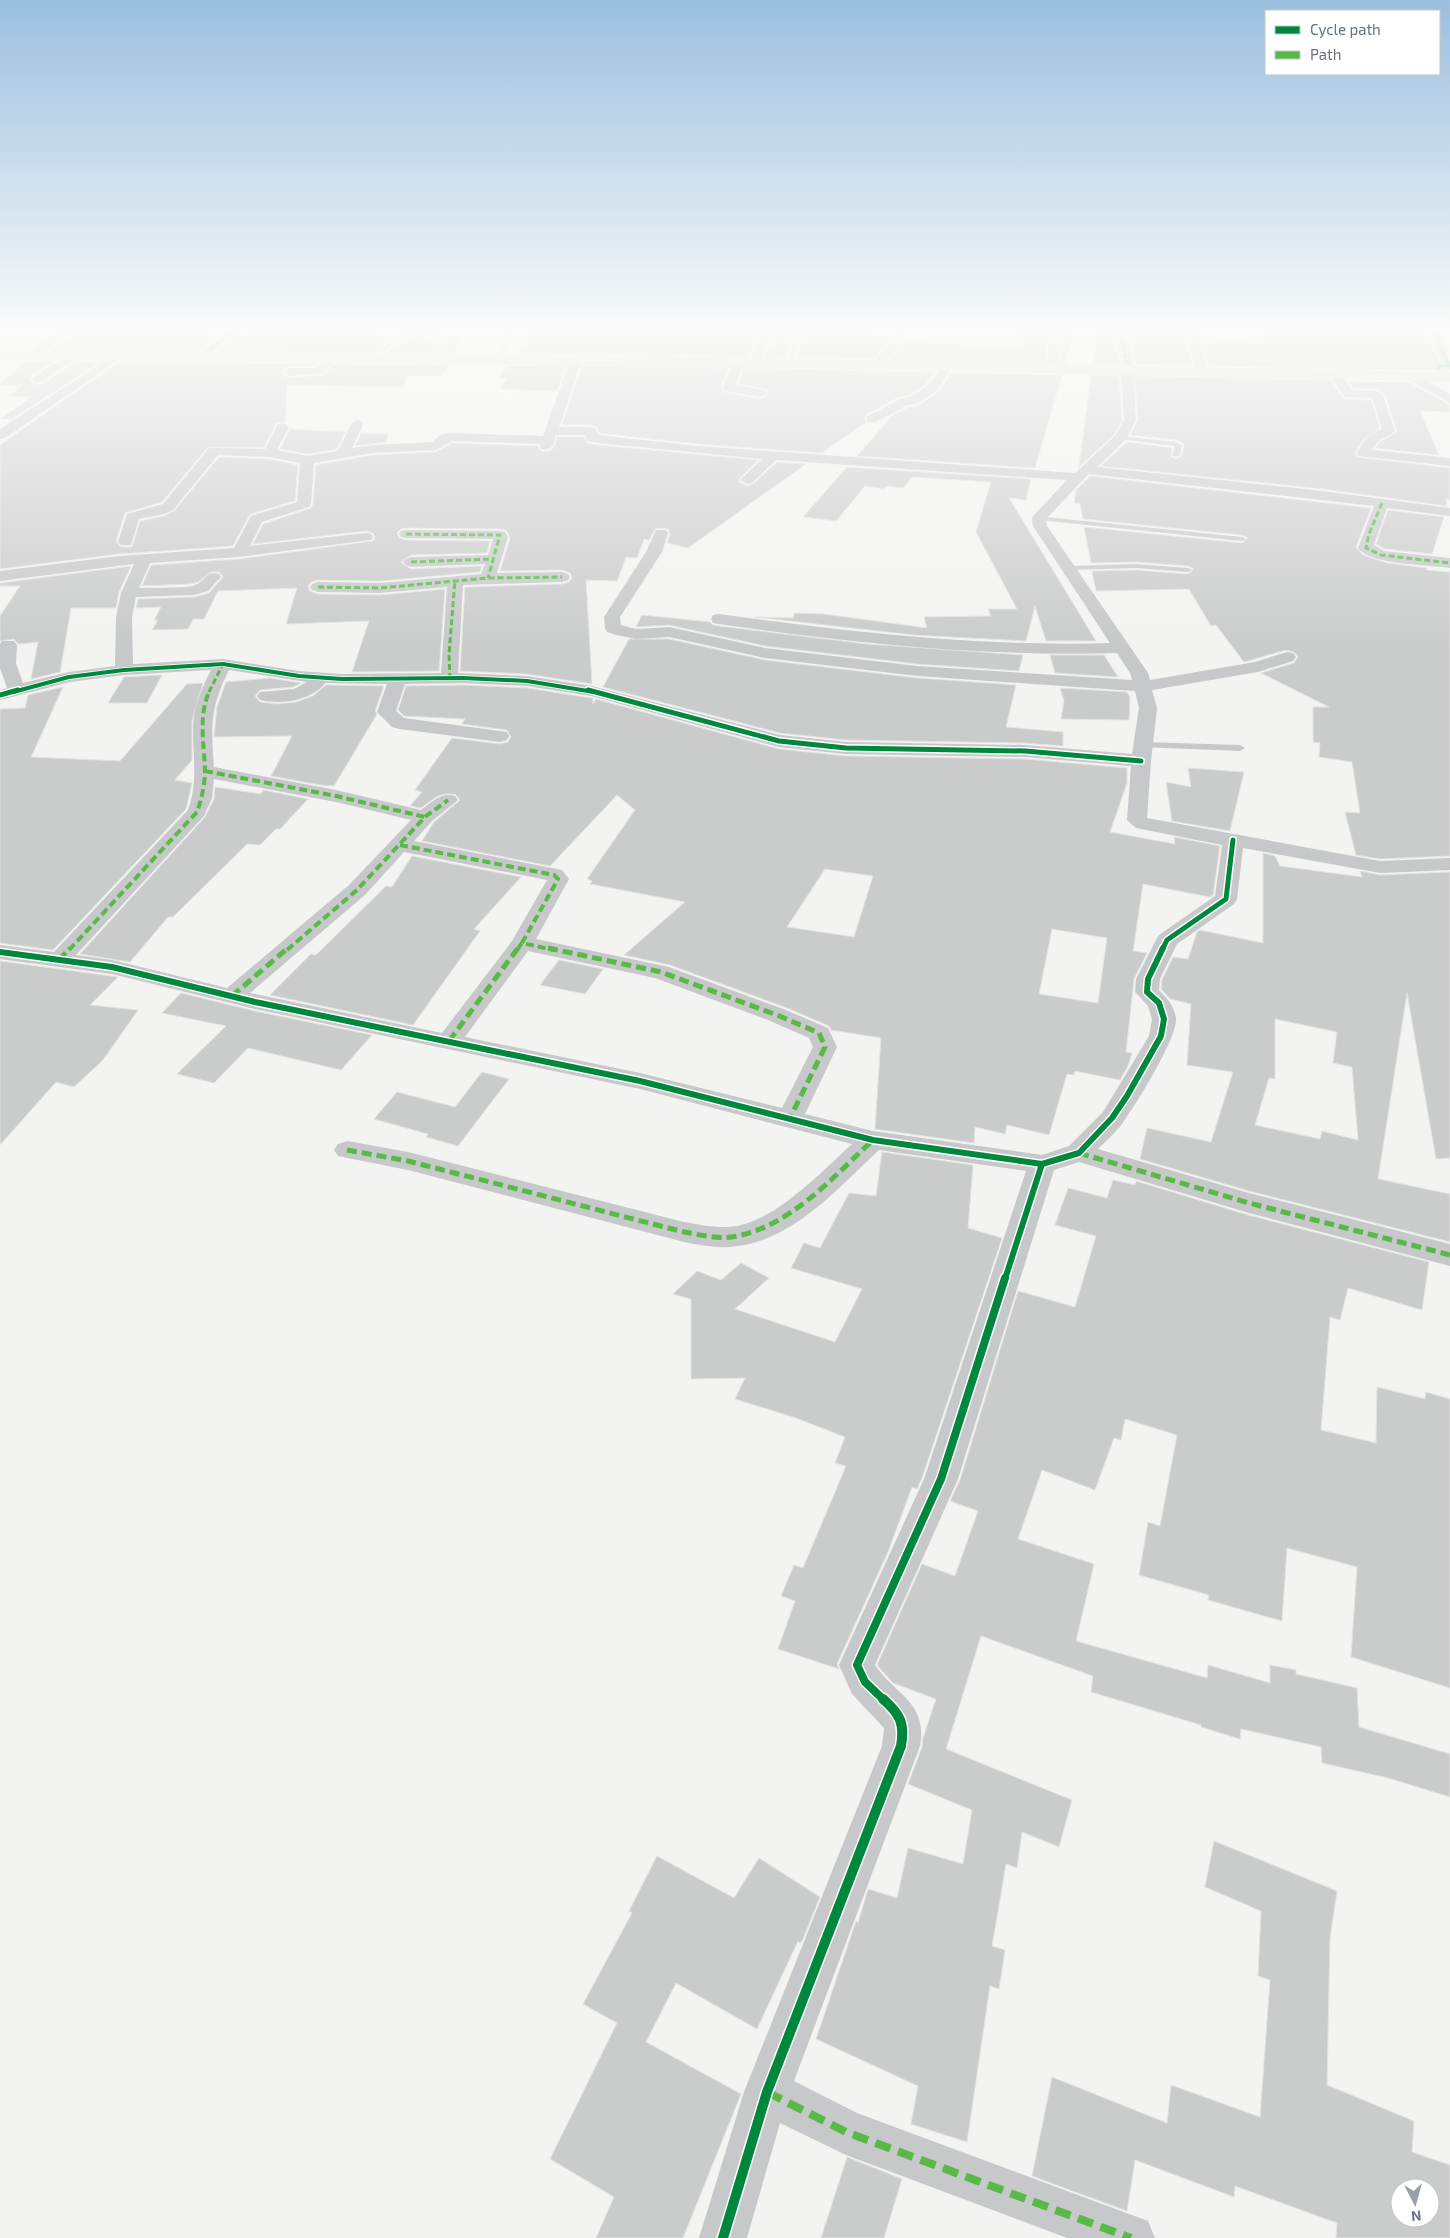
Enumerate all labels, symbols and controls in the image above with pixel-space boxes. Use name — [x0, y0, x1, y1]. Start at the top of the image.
legend — [1265, 10, 1440, 75]
text: Cycle path — [1310, 20, 1381, 38]
text: Path — [1310, 45, 1341, 63]
north arrow — [1390, 2178, 1440, 2228]
text: N — [1410, 2207, 1422, 2225]

